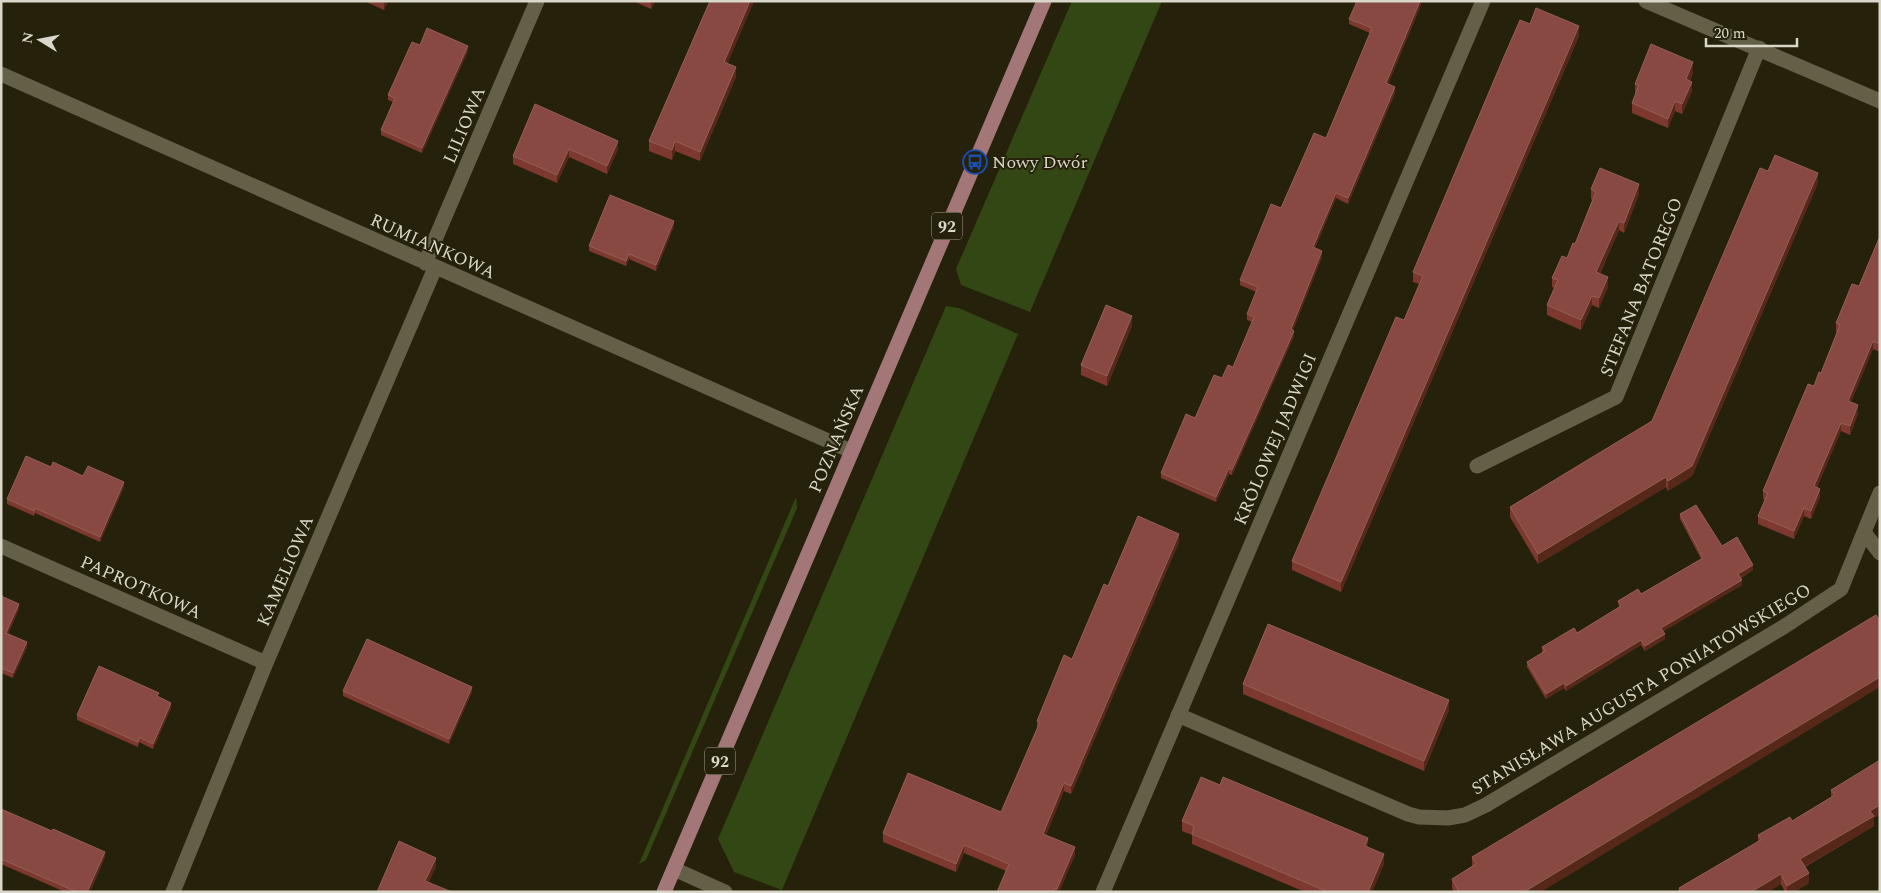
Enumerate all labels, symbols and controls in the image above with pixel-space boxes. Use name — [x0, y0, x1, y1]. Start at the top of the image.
north arrow — [15, 15, 65, 65]
scale bar — [1706, 15, 1797, 47]
text: 20 m — [1714, 22, 1746, 45]
text: N — [16, 30, 39, 45]
street label: LILIOWA — [436, 83, 493, 168]
bus stop icon: Nowy Dwór — [962, 149, 988, 175]
place label: Nowy Dwór — [992, 149, 1088, 176]
street label: STEFANA BATOREGO — [1593, 193, 1690, 381]
street label: RUMIANKOWA — [366, 207, 500, 286]
road number: 92 — [932, 212, 962, 240]
street label: KRÓLOWEJ JADWIGI — [1227, 349, 1324, 529]
street label: POZNAŃSKA — [802, 381, 871, 497]
street label: KAMELIOWA — [250, 512, 321, 631]
street label: PAPROTKOWA — [76, 549, 206, 626]
street label: STANISŁAWA AUGUSTA PONIATOWSKIEGO — [1466, 577, 1816, 802]
road number: 92 — [705, 748, 735, 774]

